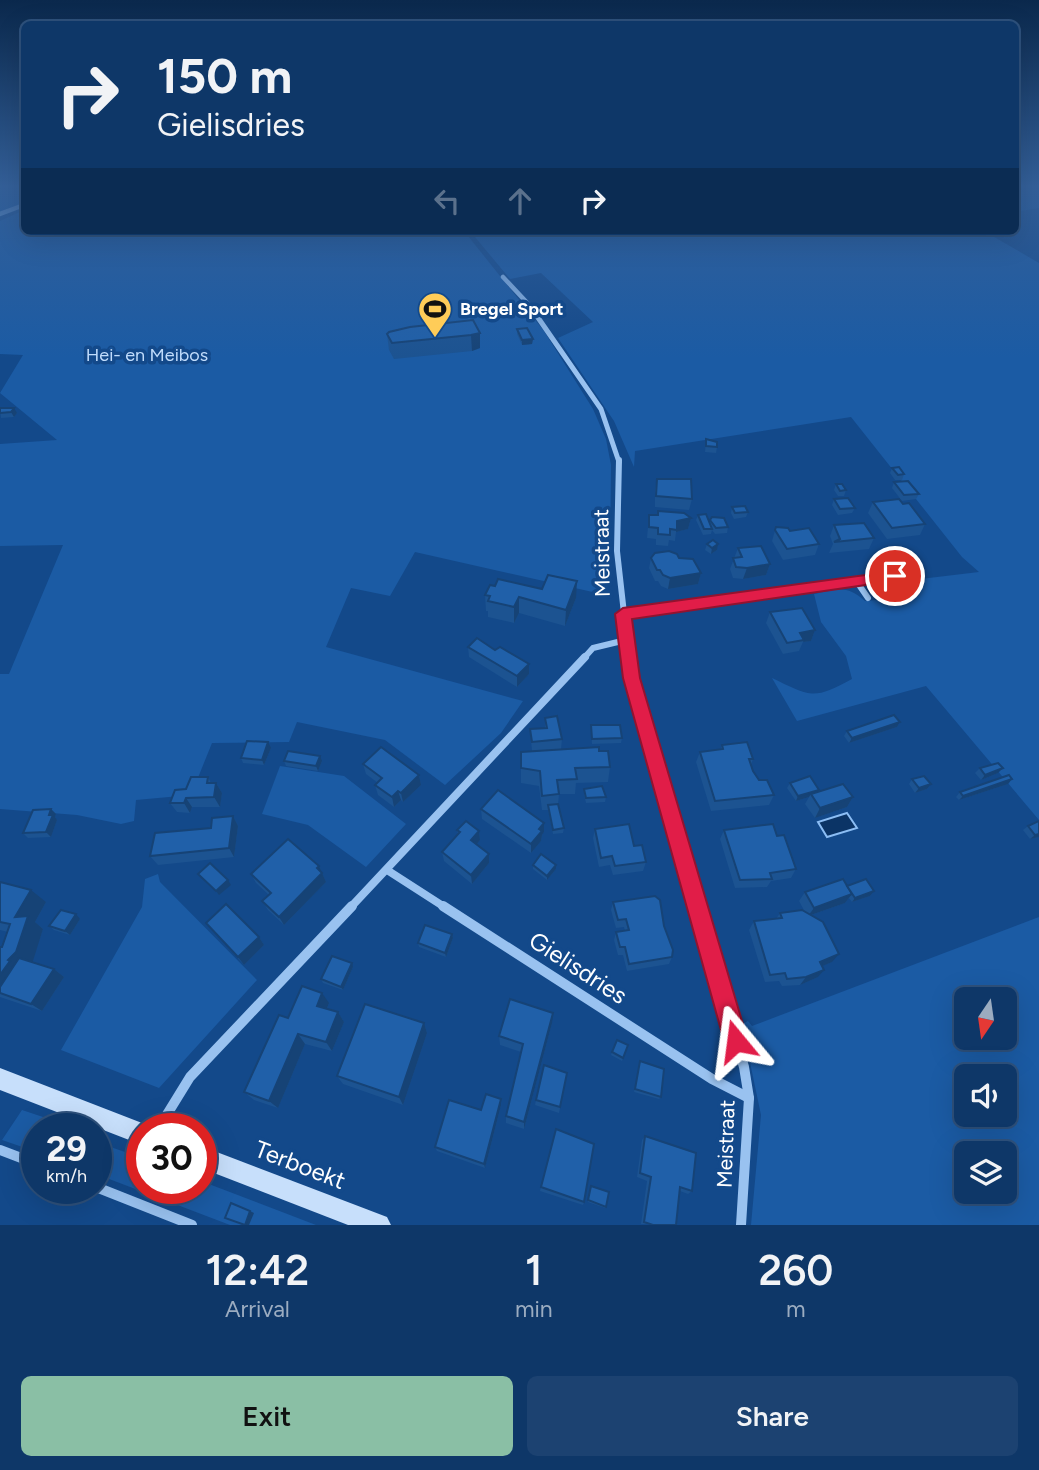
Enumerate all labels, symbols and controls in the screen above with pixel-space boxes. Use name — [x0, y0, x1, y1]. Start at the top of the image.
text: 150 m — [157, 46, 292, 105]
icon: right — [42, 49, 133, 140]
text: Gielisdries — [157, 106, 305, 144]
icon: left — [428, 182, 466, 220]
icon: ahead — [501, 182, 539, 220]
icon: right — [574, 182, 612, 220]
sports icon: Bregel Sport — [416, 290, 454, 339]
place label: Bregel Sport — [460, 298, 564, 320]
park label: Hei- en Meibos — [86, 344, 208, 366]
street label: Meistraat — [588, 509, 615, 597]
pin — [865, 546, 925, 606]
icon: arrive — [876, 557, 914, 595]
street label: Gielisdries — [524, 925, 633, 1010]
north arrow — [954, 987, 1017, 1050]
map controls — [954, 987, 1017, 1204]
position arrow — [699, 1004, 773, 1078]
button: sound — [954, 1064, 1017, 1127]
street label: Meistraat — [711, 1099, 740, 1189]
speed limit sign: 30 — [126, 1113, 217, 1204]
text: 29 — [46, 1128, 87, 1170]
street label: Terboekt — [251, 1134, 350, 1195]
button: layers — [954, 1141, 1017, 1204]
text: km/h — [46, 1165, 87, 1187]
text: 12:42 — [206, 1245, 309, 1296]
text: 1 — [525, 1245, 543, 1296]
text: 260 — [758, 1245, 833, 1296]
text: Arrival — [225, 1295, 290, 1323]
text: min — [515, 1295, 553, 1323]
text: m — [786, 1295, 806, 1323]
button: Exit — [21, 1376, 513, 1456]
button: Share — [527, 1376, 1018, 1456]

